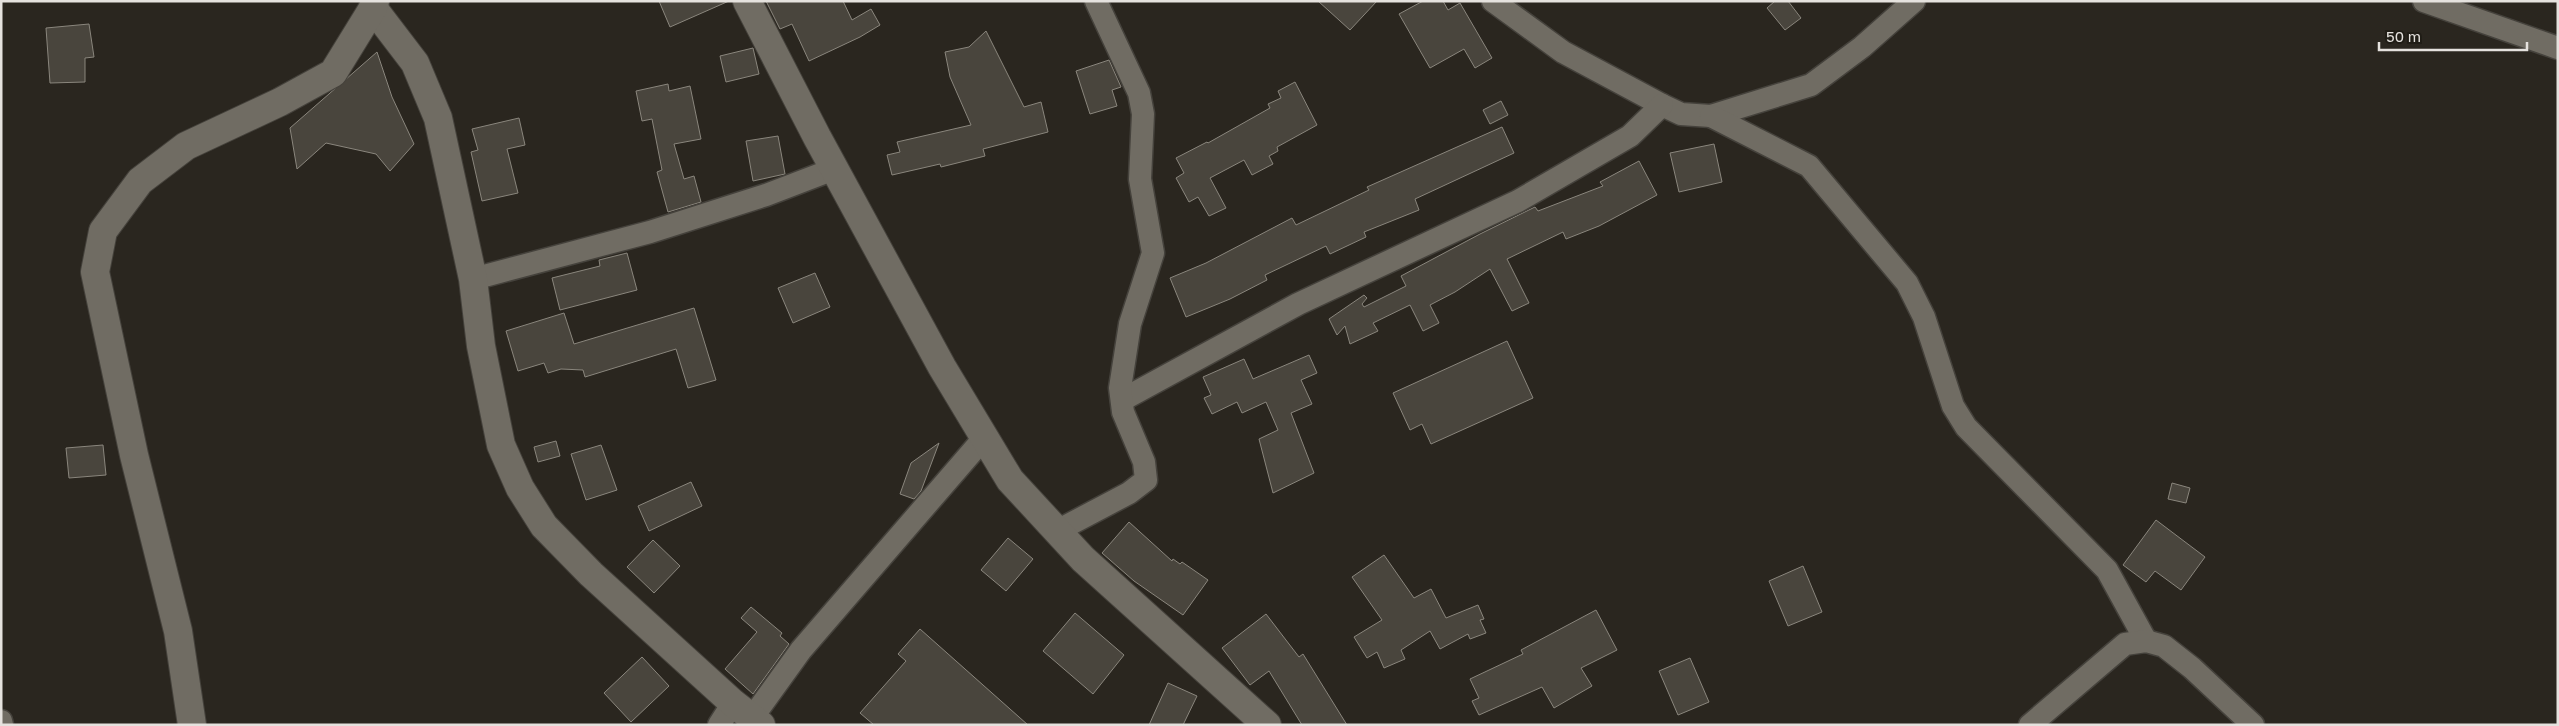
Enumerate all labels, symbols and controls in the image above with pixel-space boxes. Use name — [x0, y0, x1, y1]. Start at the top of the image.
scale bar — [2379, 20, 2526, 52]
text: 50 m — [2386, 27, 2421, 45]

